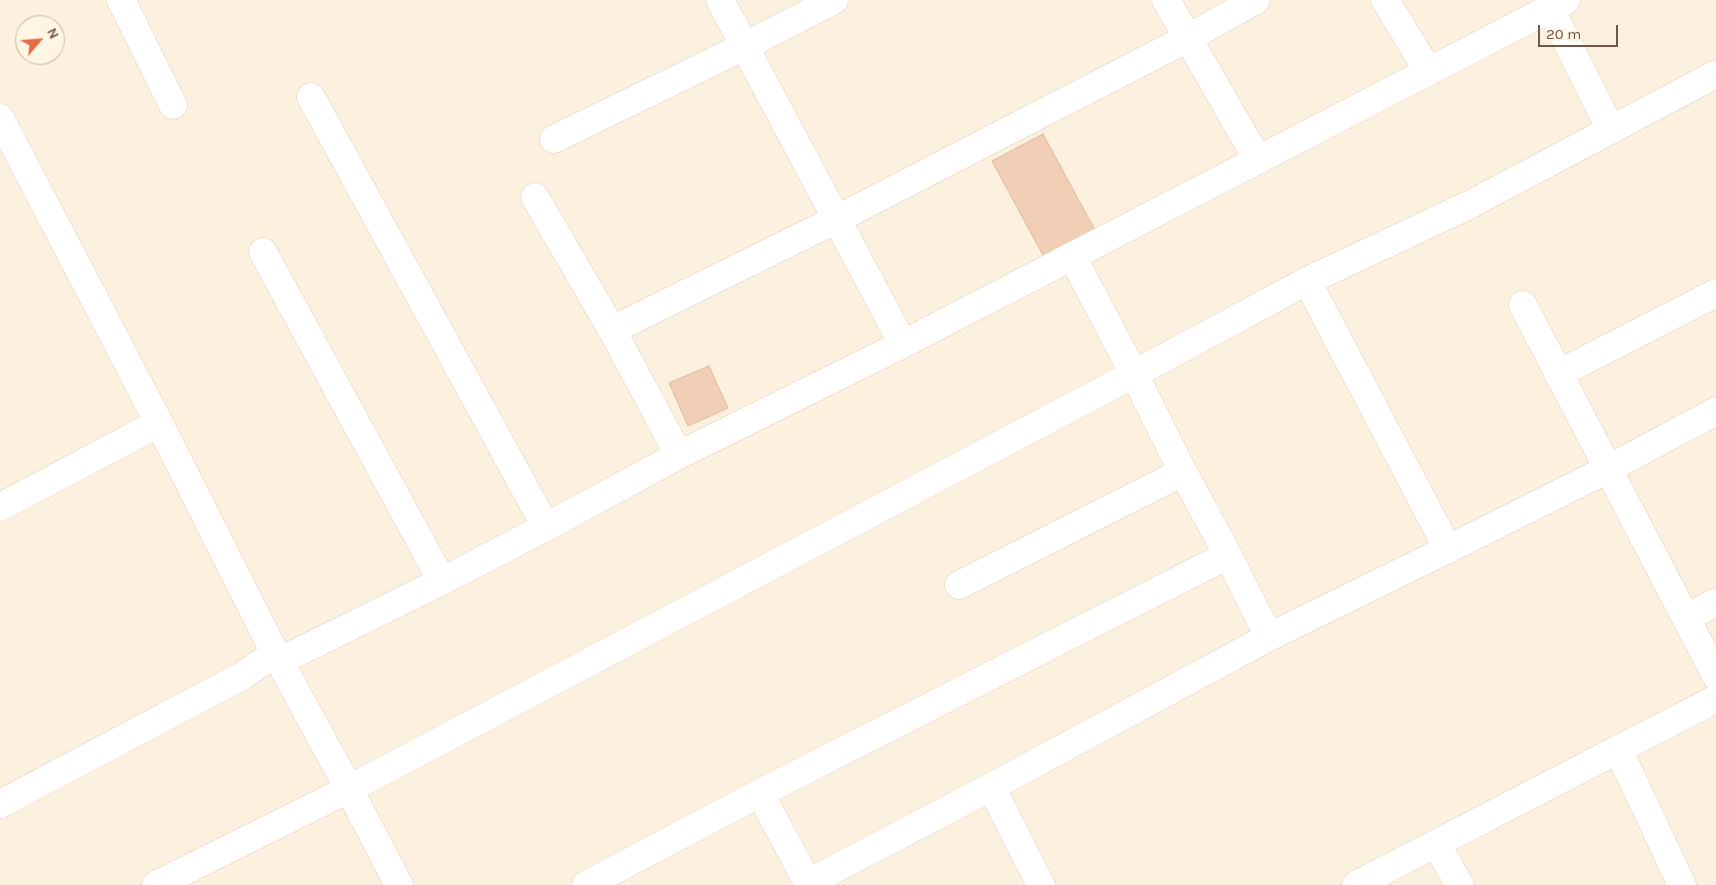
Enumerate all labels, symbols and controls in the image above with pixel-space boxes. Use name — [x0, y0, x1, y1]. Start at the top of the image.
north arrow — [15, 15, 65, 65]
scale bar — [1541, 15, 1621, 47]
text: N — [43, 25, 63, 42]
text: 20 m — [1546, 25, 1581, 43]

